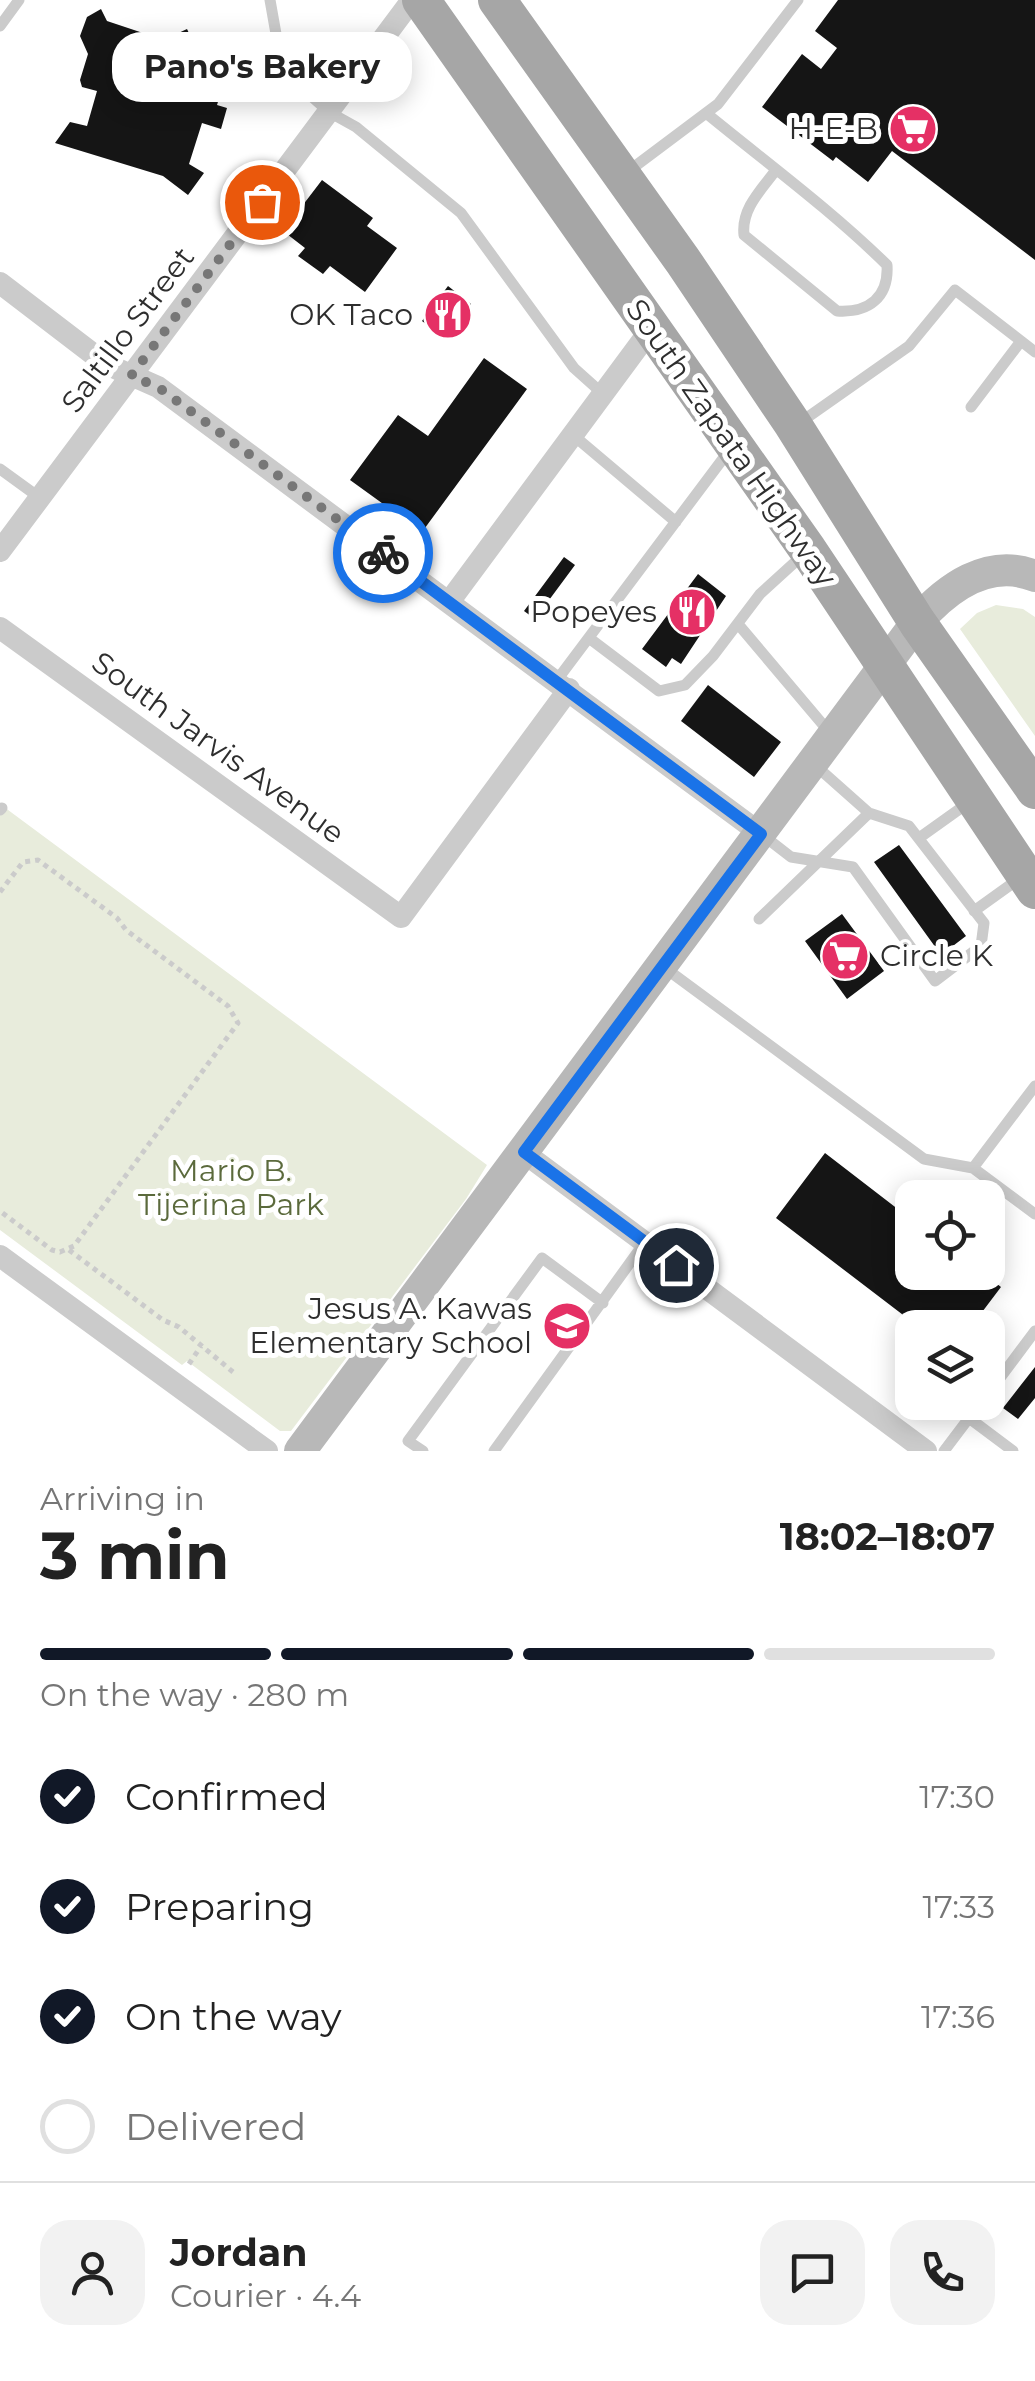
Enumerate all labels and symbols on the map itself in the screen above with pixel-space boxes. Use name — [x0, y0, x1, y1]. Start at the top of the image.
callout: Pano's Bakery — [112, 32, 412, 102]
supermarket icon: H-E-B — [887, 103, 939, 155]
place label: H-E-B — [789, 110, 878, 147]
pin — [220, 160, 305, 245]
street label: Saltillo Street — [53, 240, 202, 420]
restaurant icon: OK Taco — [422, 289, 474, 341]
street label: South Zapata Highway — [618, 292, 845, 594]
place label: OK Taco — [289, 296, 413, 333]
courier — [333, 503, 433, 603]
restaurant icon: Popeyes — [666, 586, 718, 638]
place label: Popeyes — [530, 593, 657, 630]
street label: South Jarvis Avenue — [85, 644, 352, 852]
supermarket icon: Circle K — [819, 930, 871, 982]
place label: Circle K — [880, 937, 994, 974]
park label: Mario B. Tijerina Park — [138, 1152, 324, 1223]
pin — [634, 1223, 719, 1308]
place label: Jesus A. Kawas Elementary School — [249, 1290, 532, 1361]
school or university icon: Jesus A. Kawas Elementary School — [541, 1300, 593, 1352]

